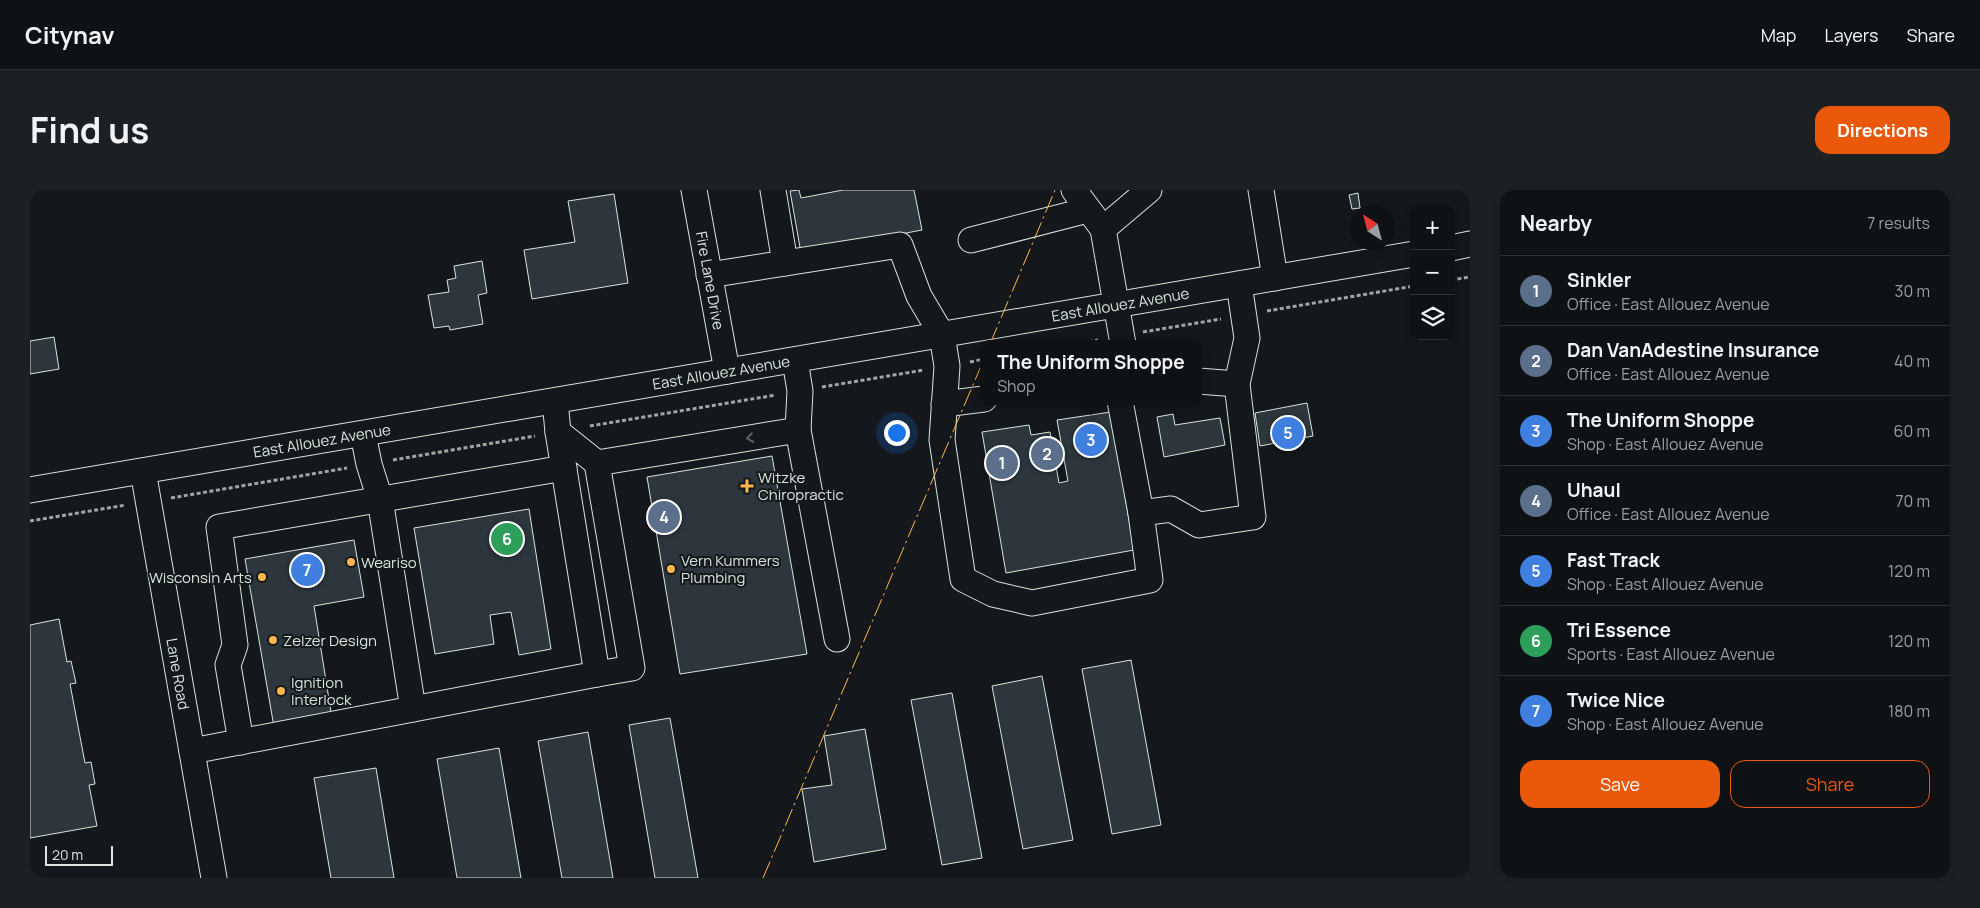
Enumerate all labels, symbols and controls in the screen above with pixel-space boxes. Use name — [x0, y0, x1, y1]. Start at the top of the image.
text: Citynav — [25, 18, 115, 51]
text: Map — [1761, 23, 1796, 47]
text: Layers — [1824, 23, 1878, 47]
text: Share — [1906, 23, 1955, 47]
text: Find us — [30, 106, 149, 154]
button: Directions — [1815, 106, 1950, 154]
north arrow — [1350, 205, 1395, 250]
map controls — [1410, 205, 1455, 340]
button: + — [1410, 205, 1455, 250]
text: Nearby — [1520, 209, 1592, 237]
text: 7 results — [1867, 212, 1930, 234]
street label: Fire Lane Drive — [691, 229, 730, 332]
button: − — [1410, 250, 1455, 295]
text: Sinkler — [1567, 267, 1631, 293]
text: 1 — [1532, 280, 1540, 302]
text: 30 m — [1895, 280, 1930, 302]
street label: East Allouez Avenue — [1050, 282, 1191, 326]
text: Office · East Allouez Avenue — [1567, 293, 1770, 315]
button: layers — [1410, 295, 1455, 340]
text: Dan VanAdestine Insurance — [1567, 337, 1819, 363]
popup — [980, 340, 1202, 405]
text: The Uniform Shoppe — [997, 349, 1185, 375]
street label: East Allouez Avenue — [651, 350, 792, 394]
text: 2 — [1531, 350, 1541, 372]
text: 40 m — [1894, 350, 1930, 372]
text: Office · East Allouez Avenue — [1567, 363, 1770, 385]
text: Shop — [997, 375, 1036, 397]
text: The Uniform Shoppe — [1567, 407, 1755, 433]
pin: 5 — [1272, 414, 1304, 452]
street label: East Allouez Avenue — [251, 418, 392, 462]
your location — [884, 420, 910, 446]
text: 3 — [1531, 420, 1541, 442]
text: 60 m — [1894, 420, 1930, 442]
pin: 3 — [1075, 421, 1107, 459]
one-way arrow — [746, 432, 755, 442]
text: Shop · East Allouez Avenue — [1567, 433, 1764, 455]
pin: 2 — [1031, 435, 1063, 473]
pin: 1 — [986, 444, 1018, 482]
place label: Witzke Chiropractic — [758, 467, 844, 505]
text: Uhaul — [1567, 477, 1621, 503]
marker: Witzke Chiropractic — [740, 479, 754, 493]
text: 4 — [1531, 490, 1541, 512]
text: 70 m — [1895, 490, 1930, 512]
pin: 4 — [648, 498, 680, 536]
text: Office · East Allouez Avenue — [1567, 503, 1770, 525]
pin: 6 — [491, 520, 523, 558]
text: Fast Track — [1567, 547, 1660, 573]
place label: Vern Kummers Plumbing — [681, 550, 780, 588]
pin: 7 — [291, 551, 323, 589]
place label: Weariso — [361, 552, 417, 573]
marker: Weariso — [345, 556, 357, 568]
text: 5 — [1531, 560, 1541, 582]
text: 120 m — [1888, 560, 1930, 582]
marker: Vern Kummers Plumbing — [665, 563, 677, 575]
place label: Wisconsin Arts — [149, 567, 252, 588]
marker: Wisconsin Arts — [256, 571, 268, 583]
text: Shop · East Allouez Avenue — [1567, 573, 1764, 595]
text: Tri Essence — [1567, 617, 1671, 643]
place label: Zelzer Design — [283, 630, 377, 651]
text: 6 — [1531, 630, 1541, 652]
text: 120 m — [1888, 630, 1930, 652]
marker: Zelzer Design — [267, 634, 279, 646]
street label: Lane Road — [162, 637, 195, 711]
text: Sports · East Allouez Avenue — [1567, 643, 1775, 665]
place label: Ignition Interlock — [291, 672, 352, 710]
marker: Ignition Interlock — [275, 685, 287, 697]
text: Twice Nice — [1567, 687, 1665, 713]
text: 7 — [1532, 700, 1540, 722]
text: 180 m — [1888, 700, 1930, 722]
text: Shop · East Allouez Avenue — [1567, 713, 1764, 735]
button: Save — [1520, 760, 1720, 808]
button: Share — [1730, 760, 1930, 808]
scale bar — [45, 843, 112, 866]
text: 20 m — [52, 845, 83, 864]

